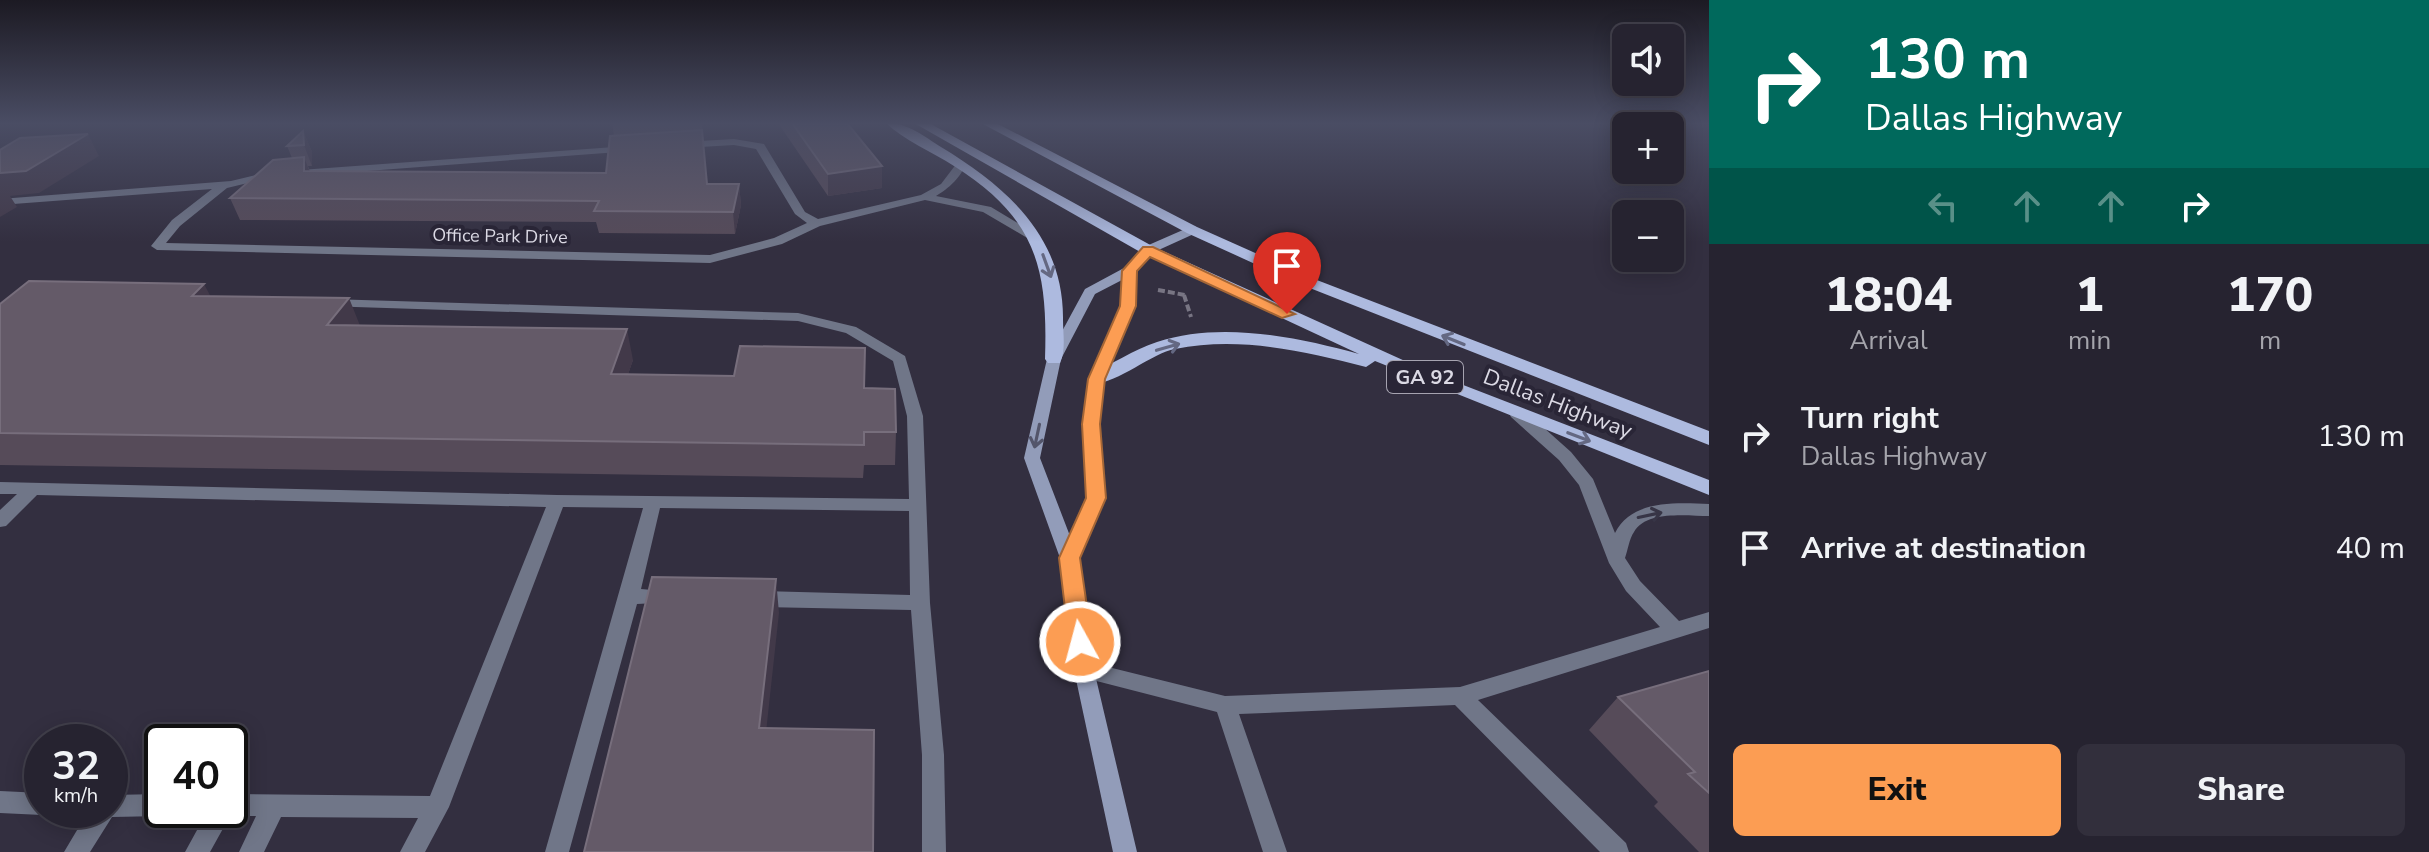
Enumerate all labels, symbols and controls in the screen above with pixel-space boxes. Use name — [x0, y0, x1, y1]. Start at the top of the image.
text: 130 m — [1865, 21, 2030, 98]
map controls — [1612, 24, 1684, 272]
button: sound — [1612, 24, 1684, 96]
icon: right — [1733, 32, 1837, 136]
text: Dallas Highway — [1865, 94, 2122, 143]
button: + — [1612, 112, 1684, 184]
icon: left — [1921, 184, 1965, 228]
icon: ahead — [2005, 184, 2049, 228]
icon: ahead — [2089, 184, 2133, 228]
icon: right — [2173, 184, 2217, 228]
button: − — [1612, 200, 1684, 272]
street label: Office Park Drive — [432, 223, 568, 249]
pin — [1253, 232, 1321, 314]
icon: arrive — [1265, 244, 1309, 288]
one-way arrow — [1041, 253, 1055, 278]
text: 18:04 — [1825, 262, 1952, 328]
text: 1 — [2075, 262, 2104, 328]
text: 170 — [2227, 262, 2313, 328]
text: Arrival — [1849, 323, 1928, 358]
text: min — [2068, 323, 2111, 358]
text: m — [2259, 323, 2281, 358]
one-way arrow — [1441, 332, 1466, 346]
one-way arrow — [1154, 339, 1180, 354]
road number: GA 92 — [1387, 361, 1463, 393]
street label: Dallas Highway — [1479, 362, 1637, 446]
text: Turn right — [1801, 398, 1939, 439]
icon: right — [1733, 414, 1777, 458]
text: 130 m — [2318, 416, 2405, 457]
one-way arrow — [1029, 422, 1044, 448]
one-way arrow — [1566, 431, 1591, 445]
text: Dallas Highway — [1801, 439, 1987, 474]
one-way arrow — [1637, 507, 1662, 522]
icon: arrive — [1733, 526, 1777, 570]
text: Arrive at destination — [1801, 528, 2086, 569]
text: 40 m — [2336, 528, 2405, 569]
position arrow — [1038, 600, 1122, 684]
speed limit sign: 40 — [144, 724, 248, 828]
text: 32 — [52, 739, 100, 793]
button: Exit — [1733, 744, 2061, 836]
button: Share — [2077, 744, 2405, 836]
text: km/h — [54, 782, 98, 809]

